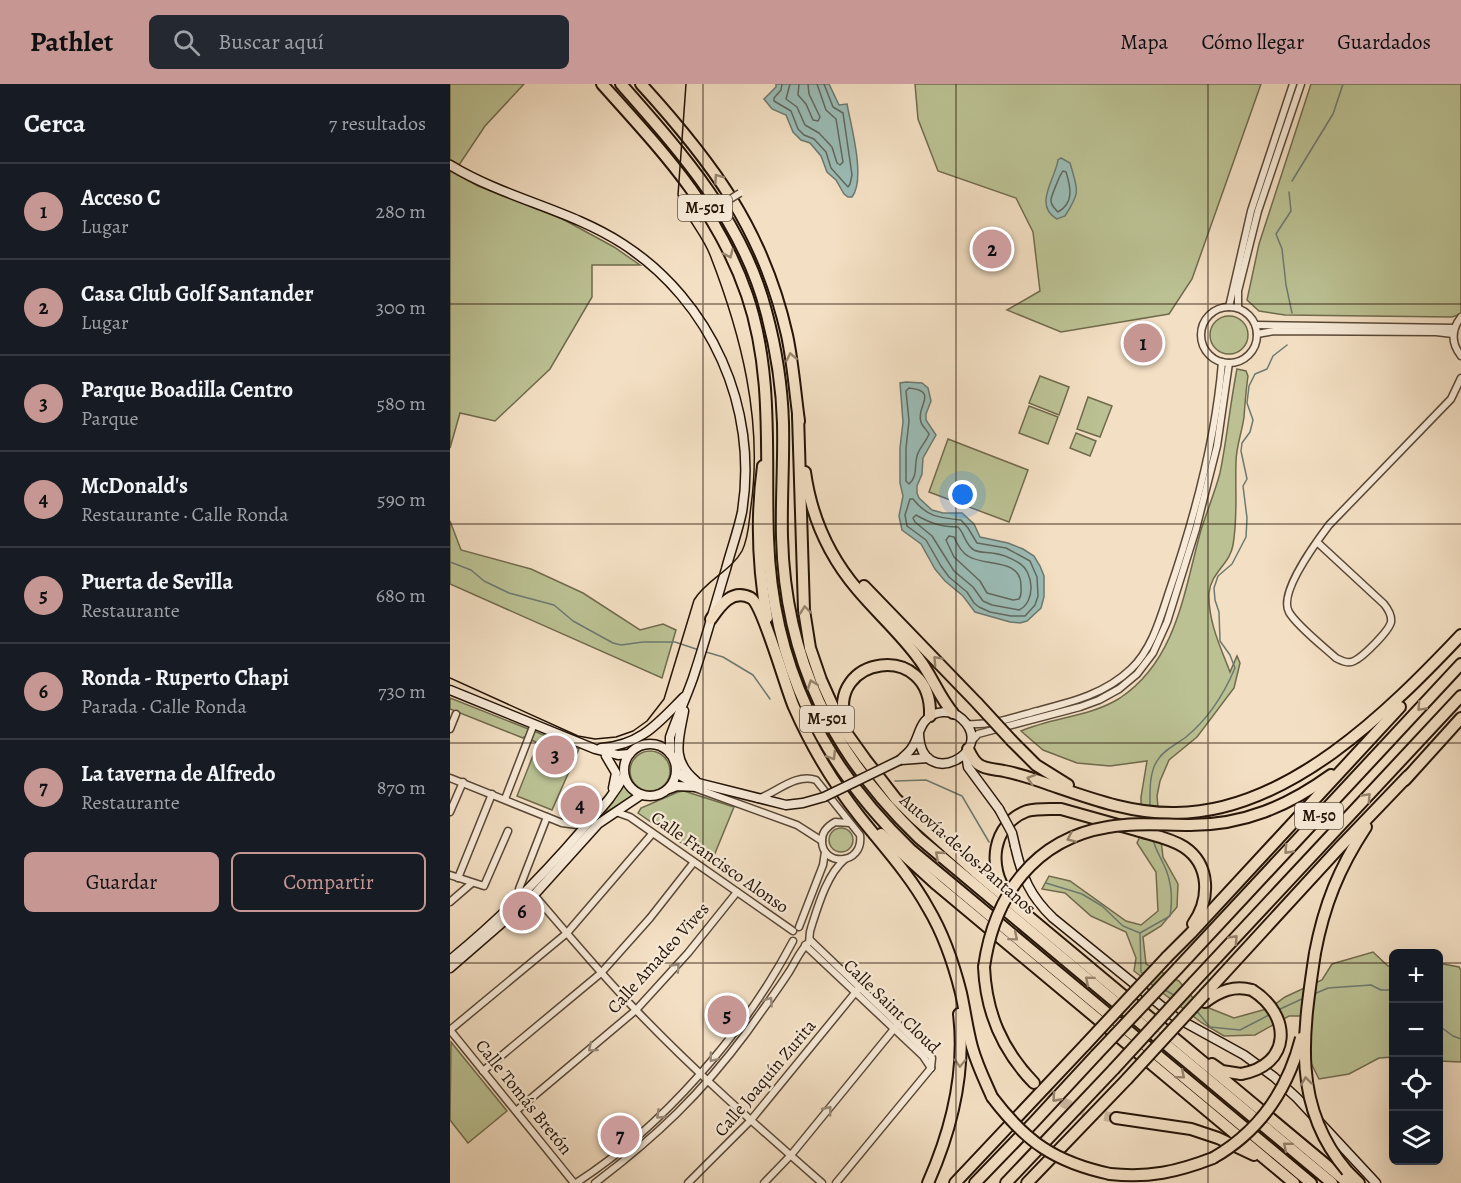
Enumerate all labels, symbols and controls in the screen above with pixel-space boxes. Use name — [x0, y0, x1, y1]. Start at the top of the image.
search box — [149, 15, 569, 69]
text: Pathlet — [30, 23, 113, 61]
icon: search — [170, 26, 203, 59]
text: Buscar aquí — [218, 27, 324, 57]
text: Mapa — [1120, 28, 1168, 56]
text: Cómo llegar — [1201, 28, 1304, 56]
text: Guardados — [1337, 28, 1431, 56]
text: Cerca — [24, 106, 86, 141]
text: 7 resultados — [329, 110, 426, 137]
one-way arrow — [714, 173, 725, 184]
text: Acceso C — [81, 183, 161, 213]
road number: M-501 — [678, 195, 732, 221]
text: 1 — [40, 198, 47, 225]
text: 280 m — [376, 198, 426, 225]
text: Lugar — [81, 213, 129, 240]
pin: 2 — [972, 226, 1012, 272]
one-way arrow — [722, 248, 734, 259]
text: Casa Club Golf Santander — [81, 279, 314, 309]
text: 2 — [39, 294, 48, 321]
text: 300 m — [376, 294, 426, 321]
text: Lugar — [81, 309, 129, 336]
pin: 1 — [1124, 320, 1162, 366]
one-way arrow — [785, 352, 798, 362]
text: Parque Boadilla Centro — [81, 375, 293, 405]
text: 3 — [39, 390, 48, 417]
text: 580 m — [376, 390, 426, 417]
text: Parque — [81, 405, 139, 432]
text: McDonald's — [81, 471, 188, 501]
your location — [948, 480, 977, 509]
text: 4 — [39, 486, 48, 513]
text: 590 m — [377, 486, 426, 513]
text: Restaurante · Calle Ronda — [81, 501, 289, 528]
text: Puerta de Sevilla — [81, 567, 233, 597]
text: 5 — [39, 582, 48, 609]
text: 680 m — [376, 582, 426, 609]
text: Restaurante — [81, 597, 180, 624]
one-way arrow — [799, 606, 812, 615]
one-way arrow — [934, 656, 945, 667]
text: Ronda - Ruperto Chapi — [81, 663, 289, 693]
text: 6 — [39, 678, 48, 705]
text: 730 m — [378, 678, 426, 705]
one-way arrow — [806, 679, 819, 690]
text: Parada · Calle Ronda — [81, 693, 247, 720]
one-way arrow — [1417, 701, 1428, 711]
road number: M-501 — [800, 706, 854, 732]
pin: 3 — [536, 732, 574, 778]
one-way arrow — [825, 750, 837, 760]
text: La taverna de Alfredo — [81, 759, 276, 789]
text: 7 — [39, 774, 48, 801]
text: 870 m — [377, 774, 426, 801]
one-way arrow — [1026, 774, 1037, 786]
pin: 4 — [560, 782, 600, 828]
street label: Autovía de los Pantanos — [894, 787, 1041, 920]
text: Restaurante — [81, 789, 180, 816]
one-way arrow — [1360, 793, 1371, 803]
road number: M-50 — [1295, 803, 1343, 829]
street label: Calle Francisco Alonso — [646, 805, 794, 919]
one-way arrow — [1066, 831, 1077, 843]
one-way arrow — [1284, 843, 1295, 854]
one-way arrow — [935, 851, 946, 862]
button: Guardar — [24, 852, 219, 912]
button: Compartir — [231, 852, 426, 912]
pin: 6 — [502, 888, 542, 934]
street label: Calle Amadeo Vives — [602, 897, 714, 1019]
one-way arrow — [1007, 929, 1018, 940]
one-way arrow — [1227, 936, 1238, 946]
map controls — [1389, 949, 1443, 1165]
button: + — [1389, 949, 1443, 1003]
street label: Calle Saint Cloud — [838, 954, 946, 1059]
one-way arrow — [669, 963, 680, 974]
one-way arrow — [1085, 976, 1096, 987]
pin: 5 — [708, 992, 746, 1038]
one-way arrow — [762, 996, 773, 1007]
button: − — [1389, 1003, 1443, 1057]
street label: Calle Joaquín Zurita — [709, 1014, 822, 1142]
street label: Calle Tomás Bretón — [470, 1034, 578, 1160]
one-way arrow — [588, 1041, 599, 1052]
one-way arrow — [709, 1052, 720, 1063]
button: locate — [1389, 1057, 1443, 1111]
one-way arrow — [954, 1058, 967, 1067]
one-way arrow — [1174, 1067, 1185, 1078]
one-way arrow — [1301, 1076, 1313, 1086]
one-way arrow — [1053, 1091, 1064, 1102]
one-way arrow — [820, 1106, 831, 1117]
one-way arrow — [656, 1107, 667, 1118]
button: layers — [1389, 1111, 1443, 1165]
pin: 7 — [600, 1112, 640, 1158]
one-way arrow — [1283, 1142, 1294, 1153]

